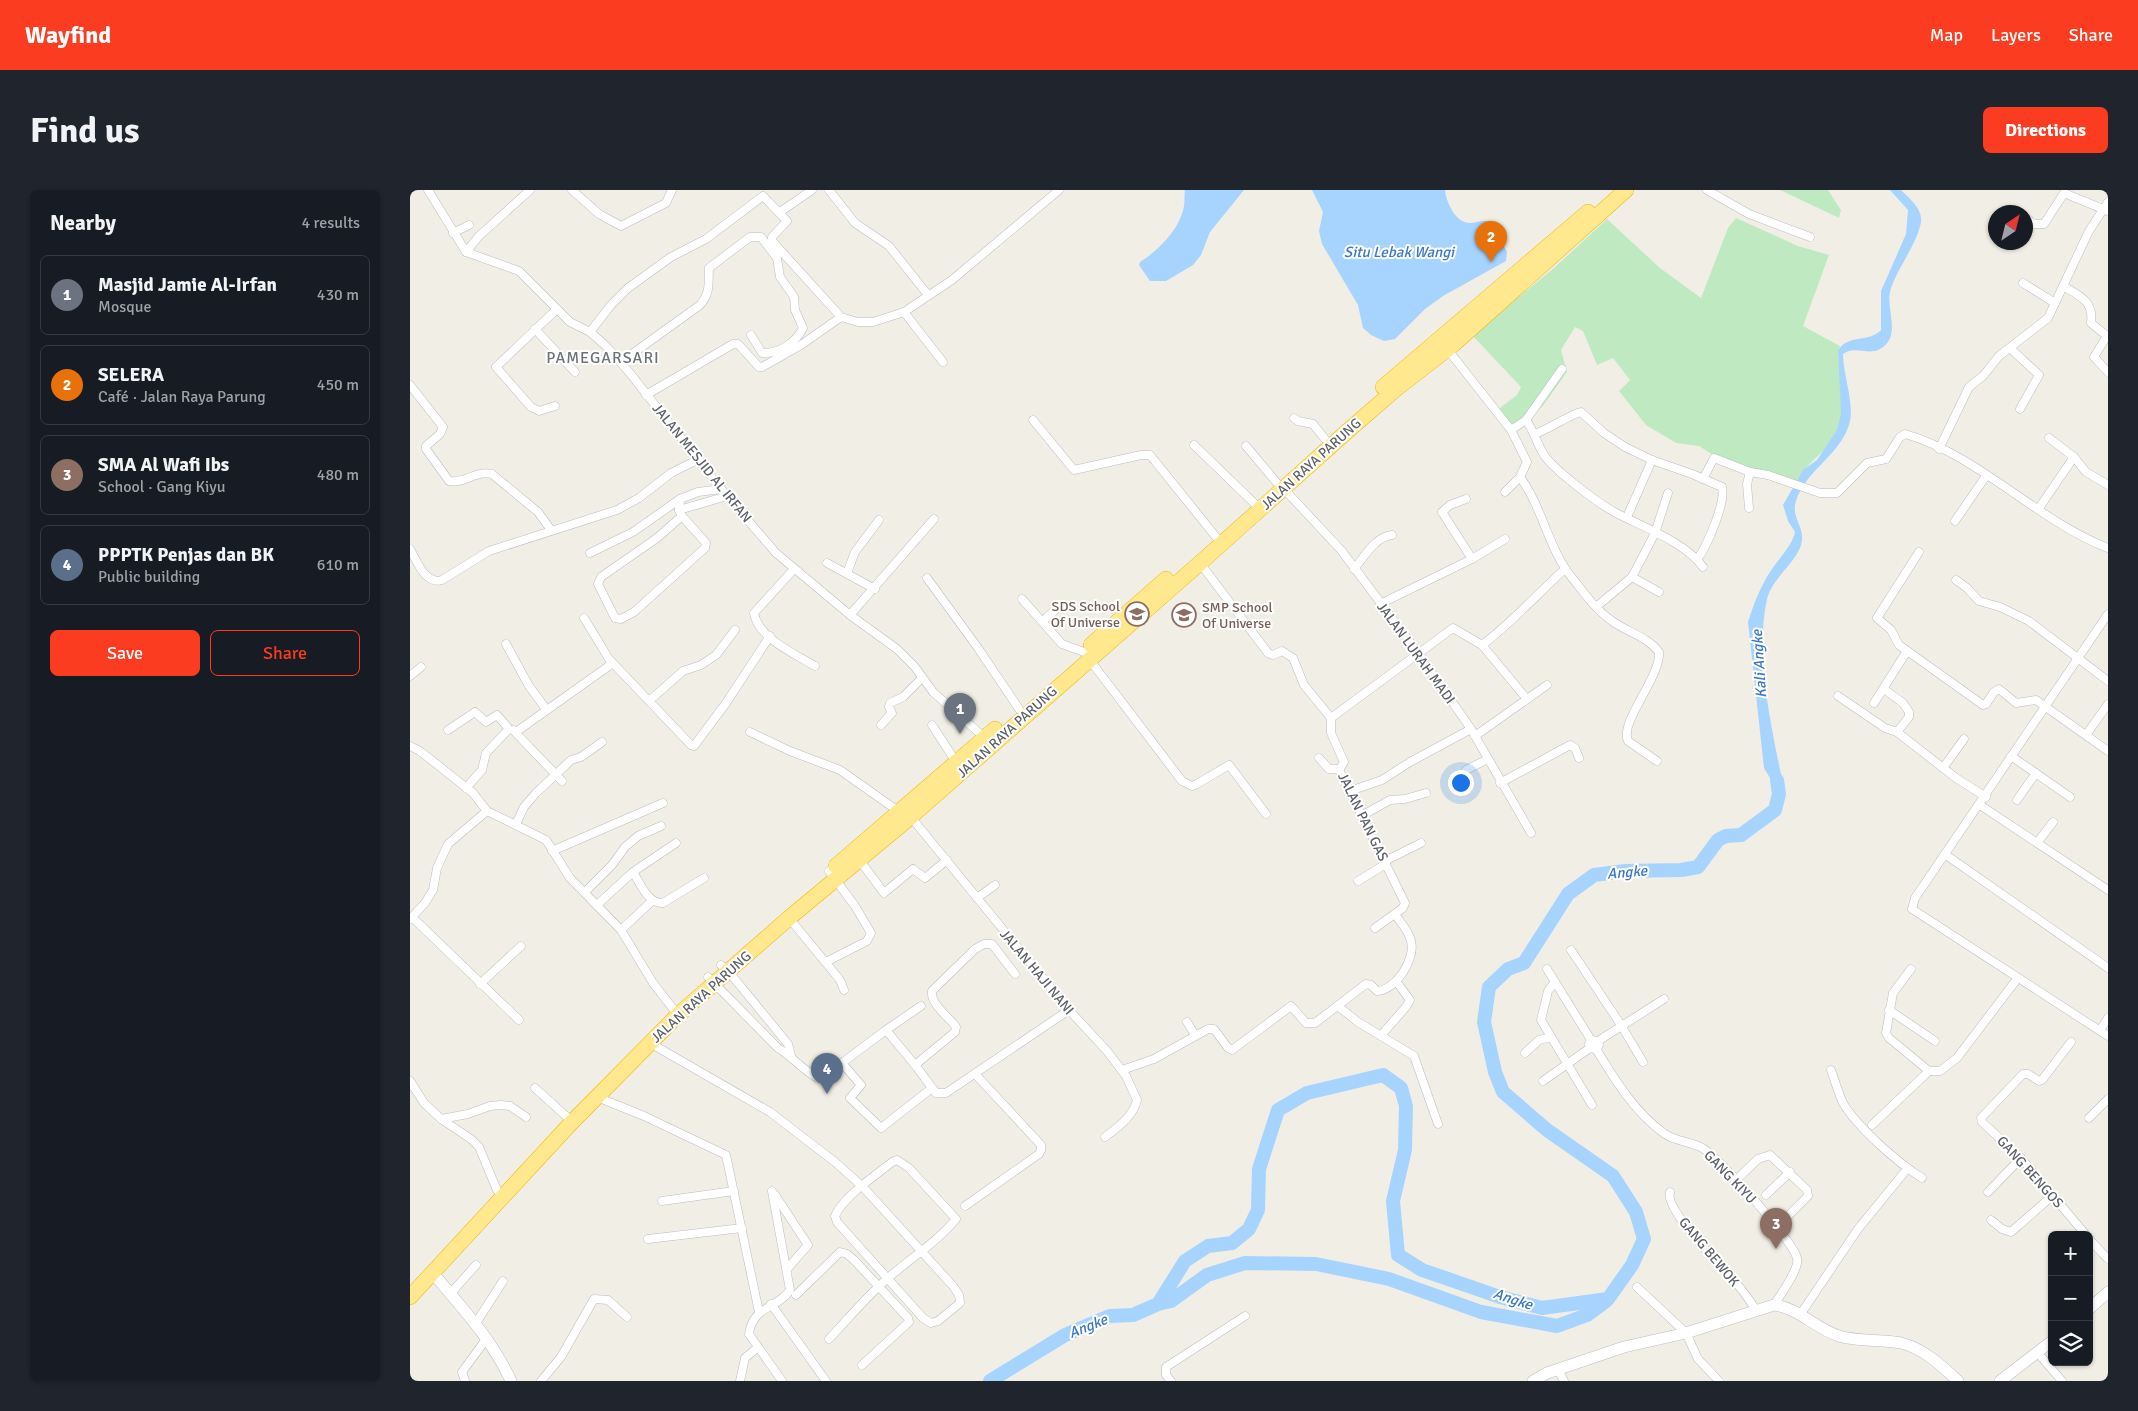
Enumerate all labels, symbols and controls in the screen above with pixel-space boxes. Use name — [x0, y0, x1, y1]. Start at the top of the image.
text: Wayfind — [25, 20, 111, 50]
text: Map — [1930, 24, 1963, 46]
text: Layers — [1991, 24, 2041, 46]
text: Share — [2069, 24, 2113, 46]
button: Directions — [1983, 107, 2108, 153]
text: Find us — [30, 109, 140, 152]
north arrow — [1988, 205, 2033, 250]
text: Nearby — [50, 210, 116, 236]
text: 4 results — [301, 213, 360, 233]
pin: 2 — [1475, 221, 1507, 262]
water label: Situ Lebak Wangi — [1344, 243, 1456, 261]
text: Masjid Jamie Al-Irfan — [98, 273, 277, 297]
text: 1 — [63, 285, 71, 305]
text: 430 m — [317, 285, 359, 305]
text: Mosque — [98, 297, 151, 317]
district label: PAMEGARSARI — [546, 348, 660, 368]
text: SELERA — [98, 363, 164, 387]
text: 2 — [63, 375, 71, 395]
text: 450 m — [317, 375, 359, 395]
text: Café · Jalan Raya Parung — [98, 387, 266, 407]
street label: JALAN MESJID AL IRFAN — [649, 400, 755, 526]
street label: JALAN RAYA PARUNG — [1257, 415, 1365, 513]
text: SMA Al Wafi Ibs — [98, 453, 229, 477]
text: 3 — [63, 465, 71, 485]
text: 480 m — [317, 465, 359, 485]
text: School · Gang Kiyu — [98, 477, 225, 497]
text: PPPTK Penjas dan BK — [98, 543, 274, 567]
text: 4 — [63, 555, 71, 575]
text: 610 m — [317, 555, 359, 575]
text: Public building — [98, 567, 200, 587]
place label: SDS School Of Universe — [1051, 598, 1120, 631]
place label: SMP School Of Universe — [1202, 599, 1273, 632]
street label: JALAN LURAH MADI — [1373, 599, 1459, 707]
school or university icon: SDS School Of Universe — [1124, 601, 1150, 627]
school or university icon: SMP School Of Universe — [1171, 602, 1197, 628]
water label: Kali Angke — [1748, 628, 1770, 699]
button: Save — [50, 630, 200, 676]
button: Share — [210, 630, 360, 676]
street label: JALAN RAYA PARUNG — [953, 683, 1061, 781]
pin: 1 — [944, 693, 976, 734]
street label: JALAN PAN GAS — [1334, 770, 1392, 864]
your location — [1448, 770, 1474, 796]
water label: Angke — [1606, 861, 1649, 883]
street label: JALAN HAJI NANI — [996, 926, 1078, 1018]
street label: JALAN RAYA PARUNG — [647, 948, 755, 1046]
pin: 4 — [811, 1053, 843, 1094]
street label: GANG BENGOS — [1993, 1132, 2067, 1212]
street label: GANG KIYU — [1700, 1147, 1760, 1207]
pin: 3 — [1760, 1208, 1792, 1249]
street label: GANG BEWOK — [1675, 1214, 1743, 1290]
map controls — [2048, 1231, 2093, 1366]
button: + — [2048, 1231, 2093, 1276]
button: − — [2048, 1276, 2093, 1321]
water label: Angke — [1491, 1284, 1536, 1314]
water label: Angke — [1066, 1310, 1111, 1342]
button: layers — [2048, 1321, 2093, 1366]

